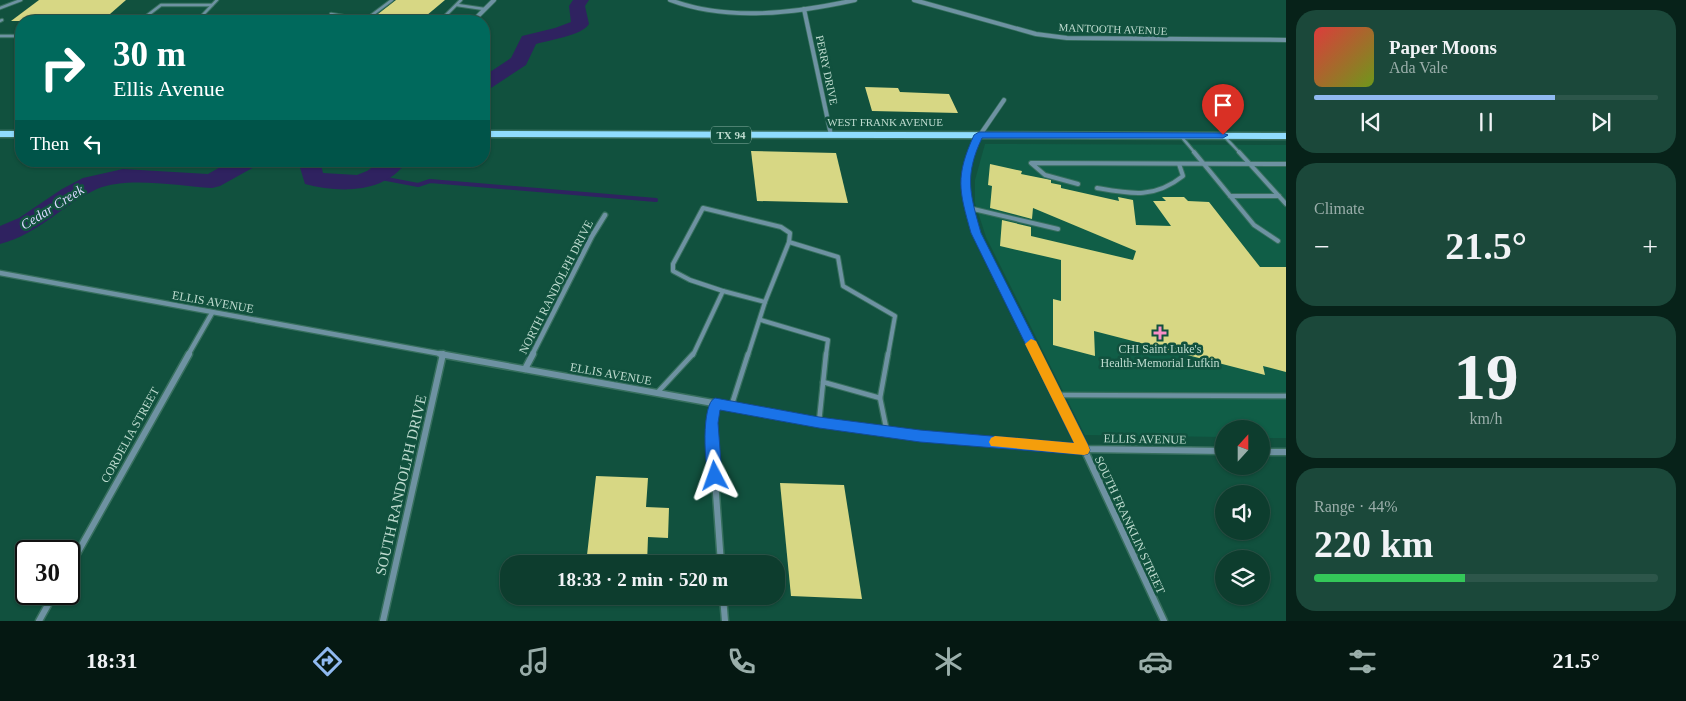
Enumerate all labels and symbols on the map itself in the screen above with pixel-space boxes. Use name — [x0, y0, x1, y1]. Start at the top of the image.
street label: MANTOOTH AVENUE — [1058, 21, 1168, 37]
street label: PERRY DRIVE — [814, 34, 840, 106]
pin — [1202, 84, 1244, 135]
street label: WEST FRANK AVENUE — [827, 116, 943, 128]
road number: TX 94 — [711, 126, 751, 144]
water label: Cedar Creek — [18, 182, 87, 233]
street label: NORTH RANDOLPH DRIVE — [516, 218, 596, 356]
street label: ELLIS AVENUE — [171, 288, 255, 316]
marker: CHI Saint Luke's Health-Memorial Lufkin — [1153, 326, 1167, 340]
place label: CHI Saint Luke's Health-Memorial Lufkin — [1101, 342, 1219, 370]
street label: ELLIS AVENUE — [569, 360, 653, 388]
street label: CORDELIA STREET — [98, 384, 162, 485]
street label: SOUTH RANDOLPH DRIVE — [372, 393, 430, 577]
north arrow — [1215, 420, 1270, 475]
street label: ELLIS AVENUE — [1103, 431, 1187, 447]
position arrow — [688, 449, 740, 501]
street label: SOUTH FRANKLIN STREET — [1092, 454, 1168, 597]
speed limit sign: 30 — [15, 540, 80, 605]

